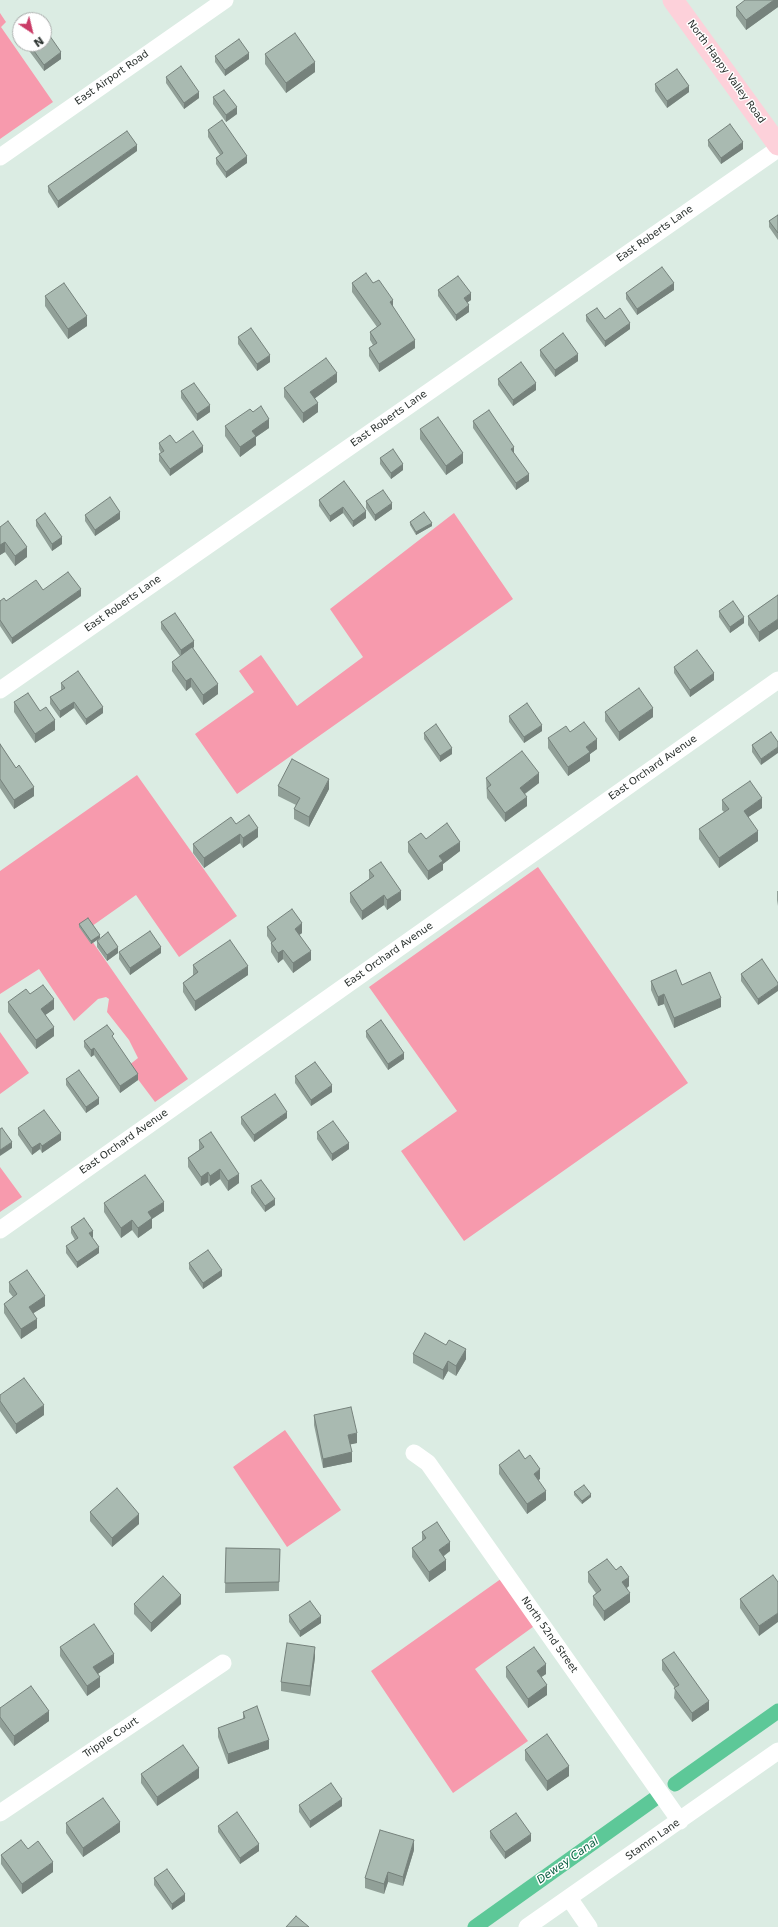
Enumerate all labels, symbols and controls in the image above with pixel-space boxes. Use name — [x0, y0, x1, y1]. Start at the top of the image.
north arrow — [12, 12, 52, 52]
street label: North Happy Valley Road — [685, 18, 767, 126]
text: N — [31, 33, 46, 49]
street label: East Airport Road — [73, 48, 151, 108]
street label: East Roberts Lane — [614, 203, 696, 265]
street label: East Roberts Lane — [348, 388, 430, 450]
street label: East Roberts Lane — [82, 573, 164, 635]
street label: East Orchard Avenue — [607, 733, 699, 803]
street label: East Orchard Avenue — [343, 920, 435, 990]
street label: East Orchard Avenue — [78, 1107, 170, 1177]
street label: North 52nd Street — [518, 1595, 580, 1675]
street label: Tripple Court — [81, 1715, 141, 1761]
street label: Stamm Lane — [624, 1817, 682, 1863]
water label: Dewey Canal — [535, 1835, 601, 1887]

